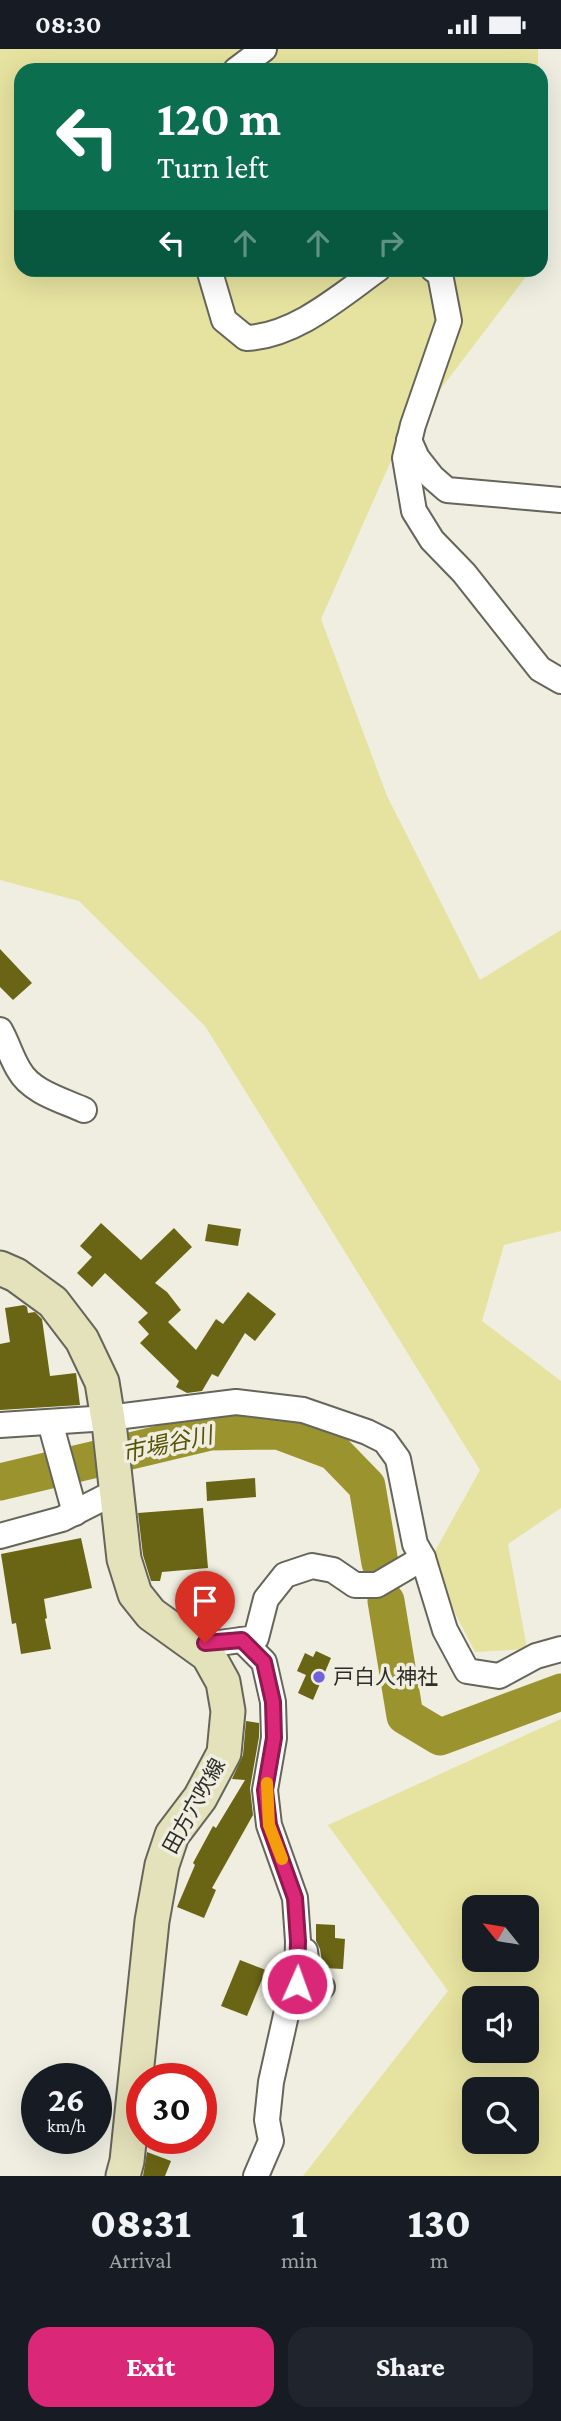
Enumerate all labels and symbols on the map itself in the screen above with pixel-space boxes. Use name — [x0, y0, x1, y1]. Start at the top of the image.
water label: 市場谷川 — [119, 1421, 218, 1466]
pin — [175, 1571, 235, 1643]
place label: 戸白人神社 — [333, 1665, 438, 1689]
marker: 戸白人神社 — [311, 1669, 327, 1685]
street label: 田方穴吹線 — [158, 1754, 230, 1858]
north arrow — [462, 1895, 539, 1972]
position arrow — [260, 1947, 334, 2021]
speed limit sign: 30 — [126, 2063, 217, 2154]

